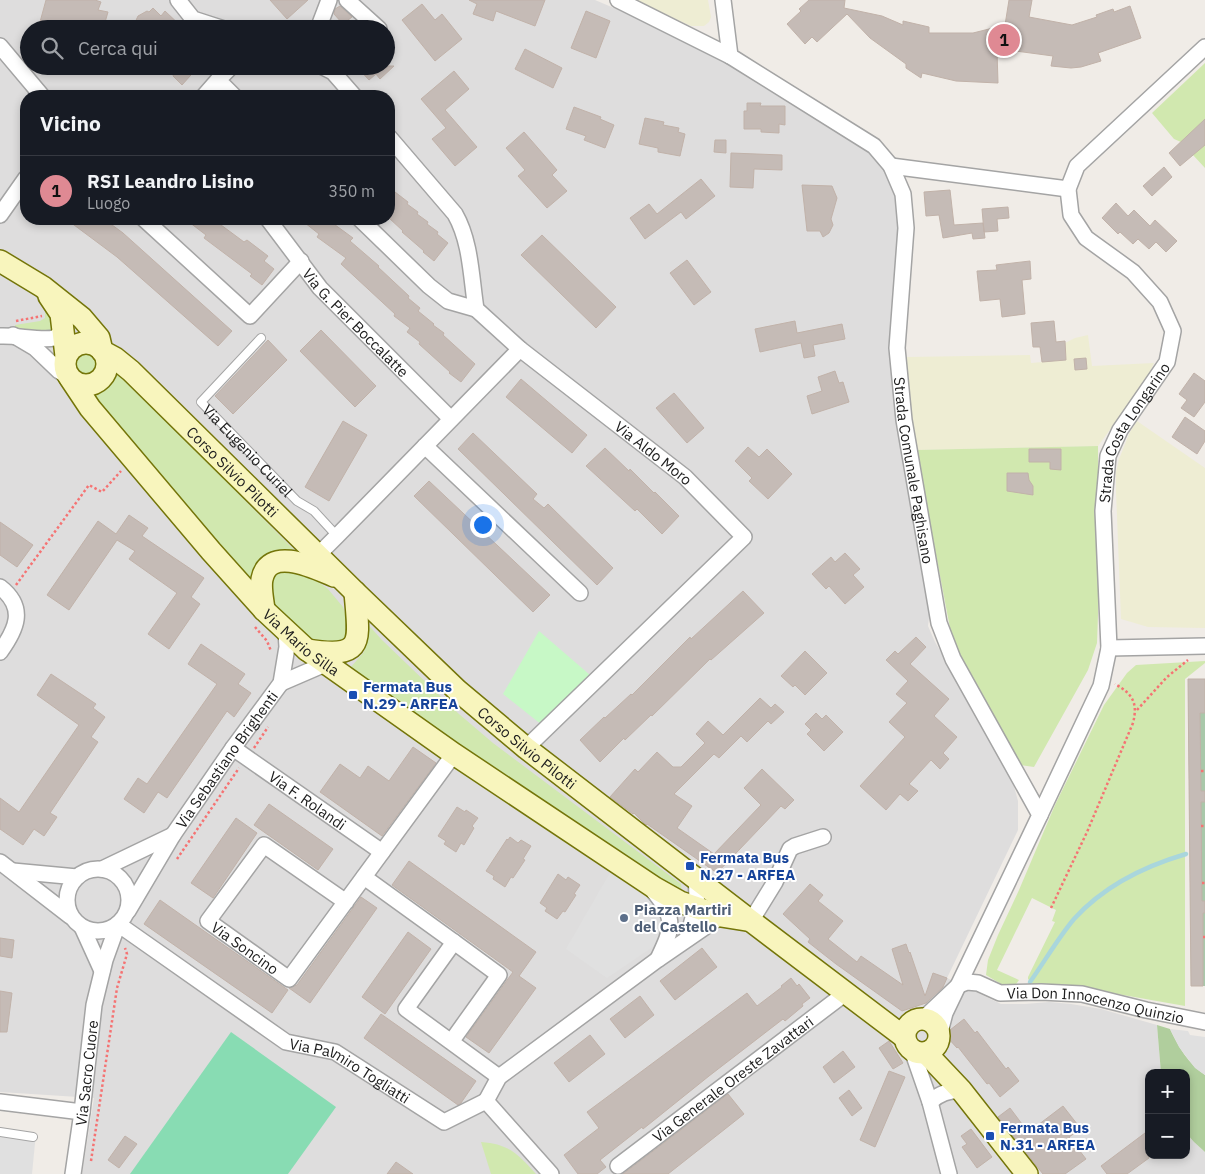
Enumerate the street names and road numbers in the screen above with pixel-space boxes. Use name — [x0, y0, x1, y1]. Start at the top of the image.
street label: Via G. Pier Boccalatte — [299, 264, 413, 381]
street label: Strada Costa Longarino — [1094, 358, 1174, 504]
street label: Strada Comunale Paghisano — [890, 376, 938, 565]
street label: Via Eugenio Curiel — [199, 400, 297, 501]
street label: Via Aldo Moro — [611, 417, 697, 489]
street label: Corso Silvio Pilotti — [183, 422, 283, 521]
street label: Via Mario Silla — [259, 604, 343, 680]
street label: Via Sebastiano Brighenti — [171, 687, 282, 832]
street label: Corso Silvio Pilotti — [474, 702, 581, 793]
street label: Via F. Rolandi — [265, 766, 350, 834]
street label: Via Soncino — [208, 917, 283, 978]
street label: Via Don Innocenzo Quinzio — [1006, 982, 1186, 1027]
street label: Via Generale Oreste Zavattari — [648, 1012, 817, 1146]
street label: Via Sacro Cuore — [71, 1019, 102, 1127]
street label: Via Palmiro Togliatti — [288, 1033, 414, 1107]

